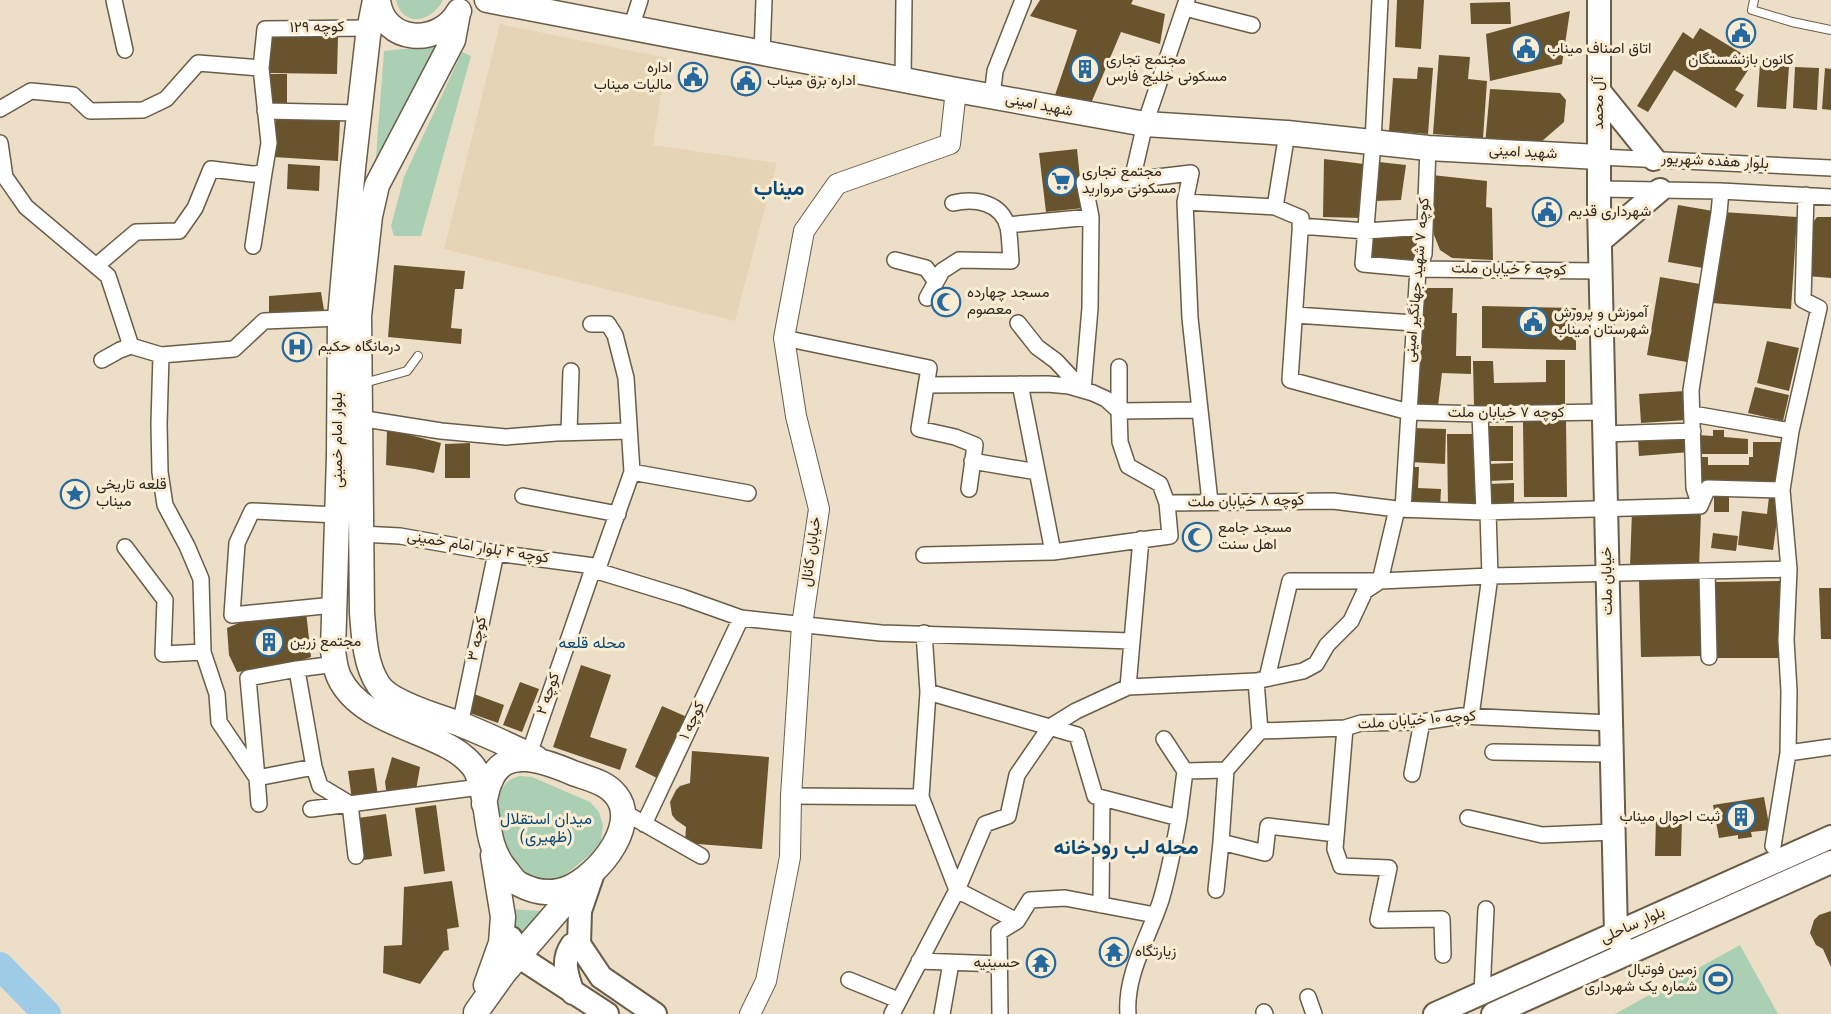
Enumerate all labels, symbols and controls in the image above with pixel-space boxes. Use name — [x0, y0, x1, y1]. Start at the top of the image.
street label: کوچه ۱۲۹ — [289, 16, 345, 40]
public building icon: کانون بازنشستگان — [1725, 17, 1757, 49]
public building icon: اتاق اصناف میناب — [1510, 33, 1542, 65]
place label: اتاق اصناف میناب — [1547, 38, 1651, 61]
place label: مجتمع تجاری مسکونی خلیج فارس — [1106, 49, 1227, 89]
place label: کانون بازنشستگان — [1688, 49, 1794, 72]
building icon: مجتمع تجاری مسکونی خلیج فارس — [1069, 53, 1101, 85]
place label: اداره مالیات میناب — [594, 57, 672, 97]
public building icon: اداره مالیات میناب — [677, 61, 709, 93]
public building icon: اداره برق میناب — [730, 65, 762, 97]
place label: اداره برق میناب — [767, 70, 856, 93]
street label: آل محمد — [1588, 75, 1611, 129]
street label: شهید امینی — [1003, 88, 1075, 124]
street label: شهید امینی — [1488, 140, 1558, 166]
street label: بلوار هفده شهریور — [1660, 148, 1769, 176]
place label: مجتمع تجاری مسکونی مروارید — [1082, 161, 1177, 201]
supermarket icon: مجتمع تجاری مسکونی مروارید — [1045, 165, 1077, 197]
district label: میناب — [754, 173, 804, 206]
street label: کوچه ۷ شهید جهانگیر امینی — [1399, 196, 1437, 364]
public building icon: شهرداری قدیم — [1531, 196, 1563, 228]
place label: شهرداری قدیم — [1568, 201, 1652, 224]
street label: کوچه ۶ خیابان ملت — [1451, 257, 1567, 283]
place label: مسجد چهارده معصوم — [967, 282, 1049, 322]
mosque icon: مسجد چهارده معصوم — [930, 286, 962, 318]
place label: آموزش و پرورش شهرستان میناب — [1554, 302, 1649, 342]
public building icon: آموزش و پرورش شهرستان میناب — [1517, 306, 1549, 338]
hospital icon: درمانگاه حکیم — [281, 331, 313, 363]
place label: درمانگاه حکیم — [318, 336, 401, 359]
street label: بلوار امام خمینی — [327, 392, 350, 488]
street label: کوچه ۷ خیابان ملت — [1448, 402, 1565, 425]
place label: قلعه تاریخی میناب — [96, 474, 167, 514]
place icon: قلعه تاریخی میناب — [59, 478, 91, 510]
street label: کوچه ۸ خیابان ملت — [1187, 489, 1305, 515]
street label: خیابان کانال — [796, 516, 828, 588]
place label: مسجد جامع اهل سنت — [1218, 517, 1292, 557]
mosque icon: مسجد جامع اهل سنت — [1181, 521, 1213, 553]
street label: کوچه ۴ بلوار امام خمینی — [405, 525, 551, 571]
street label: خیابان ملت — [1596, 546, 1620, 616]
street label: کوچه ۳ — [462, 614, 494, 663]
building icon: مجتمع زرین — [253, 626, 285, 658]
place label: مجتمع زرین — [290, 631, 361, 654]
district label: محله قلعه — [559, 632, 625, 657]
street label: کوچه ۲ — [531, 670, 567, 718]
street label: کوچه ۱ — [674, 698, 712, 744]
street label: کوچه ۱۰ خیابان ملت — [1357, 705, 1477, 737]
building icon: ثبت احوال میناب — [1725, 801, 1757, 833]
place label: ثبت احوال میناب — [1619, 806, 1720, 829]
district label: میدان استقلال (ظهیری) — [500, 808, 592, 851]
district label: محله لب رودخانه — [1053, 832, 1199, 865]
street label: بلوار ساحلی — [1597, 901, 1669, 951]
temple icon: زیارتگاه — [1098, 936, 1130, 968]
place label: زیارتگاه — [1135, 941, 1176, 964]
temple icon: حسینیه — [1025, 947, 1057, 979]
place label: حسینیه — [974, 952, 1020, 975]
place label: زمین فوتبال شماره یک شهرداری — [1585, 959, 1697, 999]
sports icon: زمین فوتبال شماره یک شهرداری — [1702, 963, 1734, 995]

